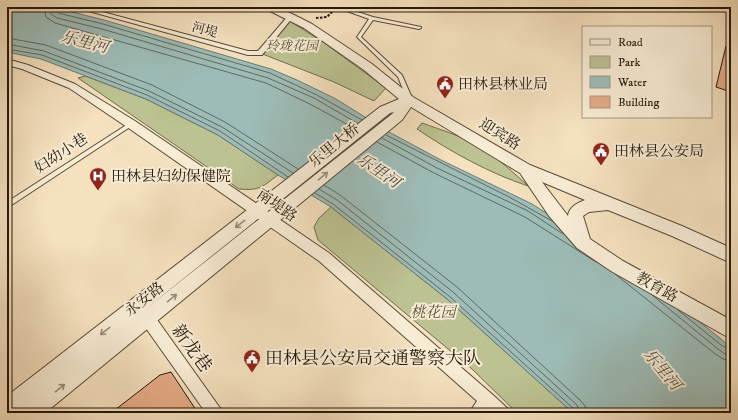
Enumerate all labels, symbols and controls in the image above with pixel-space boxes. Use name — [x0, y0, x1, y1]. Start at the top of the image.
street label: 河堤 — [190, 19, 219, 41]
water label: 乐里河 — [59, 26, 113, 58]
legend — [582, 26, 712, 118]
text: Road — [618, 35, 643, 50]
park label: 玲珑花园 — [266, 38, 320, 54]
text: Park — [618, 55, 640, 70]
public building icon: 田林县林业局 — [435, 74, 455, 99]
place label: 田林县林业局 — [458, 75, 548, 94]
text: Water — [617, 75, 647, 90]
text: Building — [618, 95, 659, 110]
street label: 迎宾路 — [476, 114, 524, 154]
street label: 乐里大桥 — [305, 119, 364, 172]
street label: 妇幼小巷 — [31, 129, 92, 178]
public building icon: 田林县公安局 — [591, 141, 611, 166]
place label: 田林县公安局 — [614, 142, 704, 161]
water label: 乐里河 — [353, 149, 406, 194]
hospital icon: 田林县妇幼保健院 — [88, 166, 108, 191]
place label: 田林县妇幼保健院 — [111, 167, 231, 186]
one-way arrow — [318, 172, 329, 180]
street label: 南堤路 — [253, 185, 301, 226]
one-way arrow — [234, 220, 245, 228]
street label: 教育路 — [632, 268, 681, 307]
street label: 永安路 — [121, 278, 168, 321]
one-way arrow — [166, 293, 177, 302]
park label: 桃花园 — [410, 303, 457, 322]
street label: 新龙巷 — [166, 320, 216, 377]
one-way arrow — [99, 326, 110, 335]
water label: 乐里河 — [639, 345, 687, 397]
public building icon: 田林县公安局交通警察大队 — [242, 348, 262, 373]
place label: 田林县公安局交通警察大队 — [265, 348, 481, 370]
one-way arrow — [55, 384, 65, 393]

